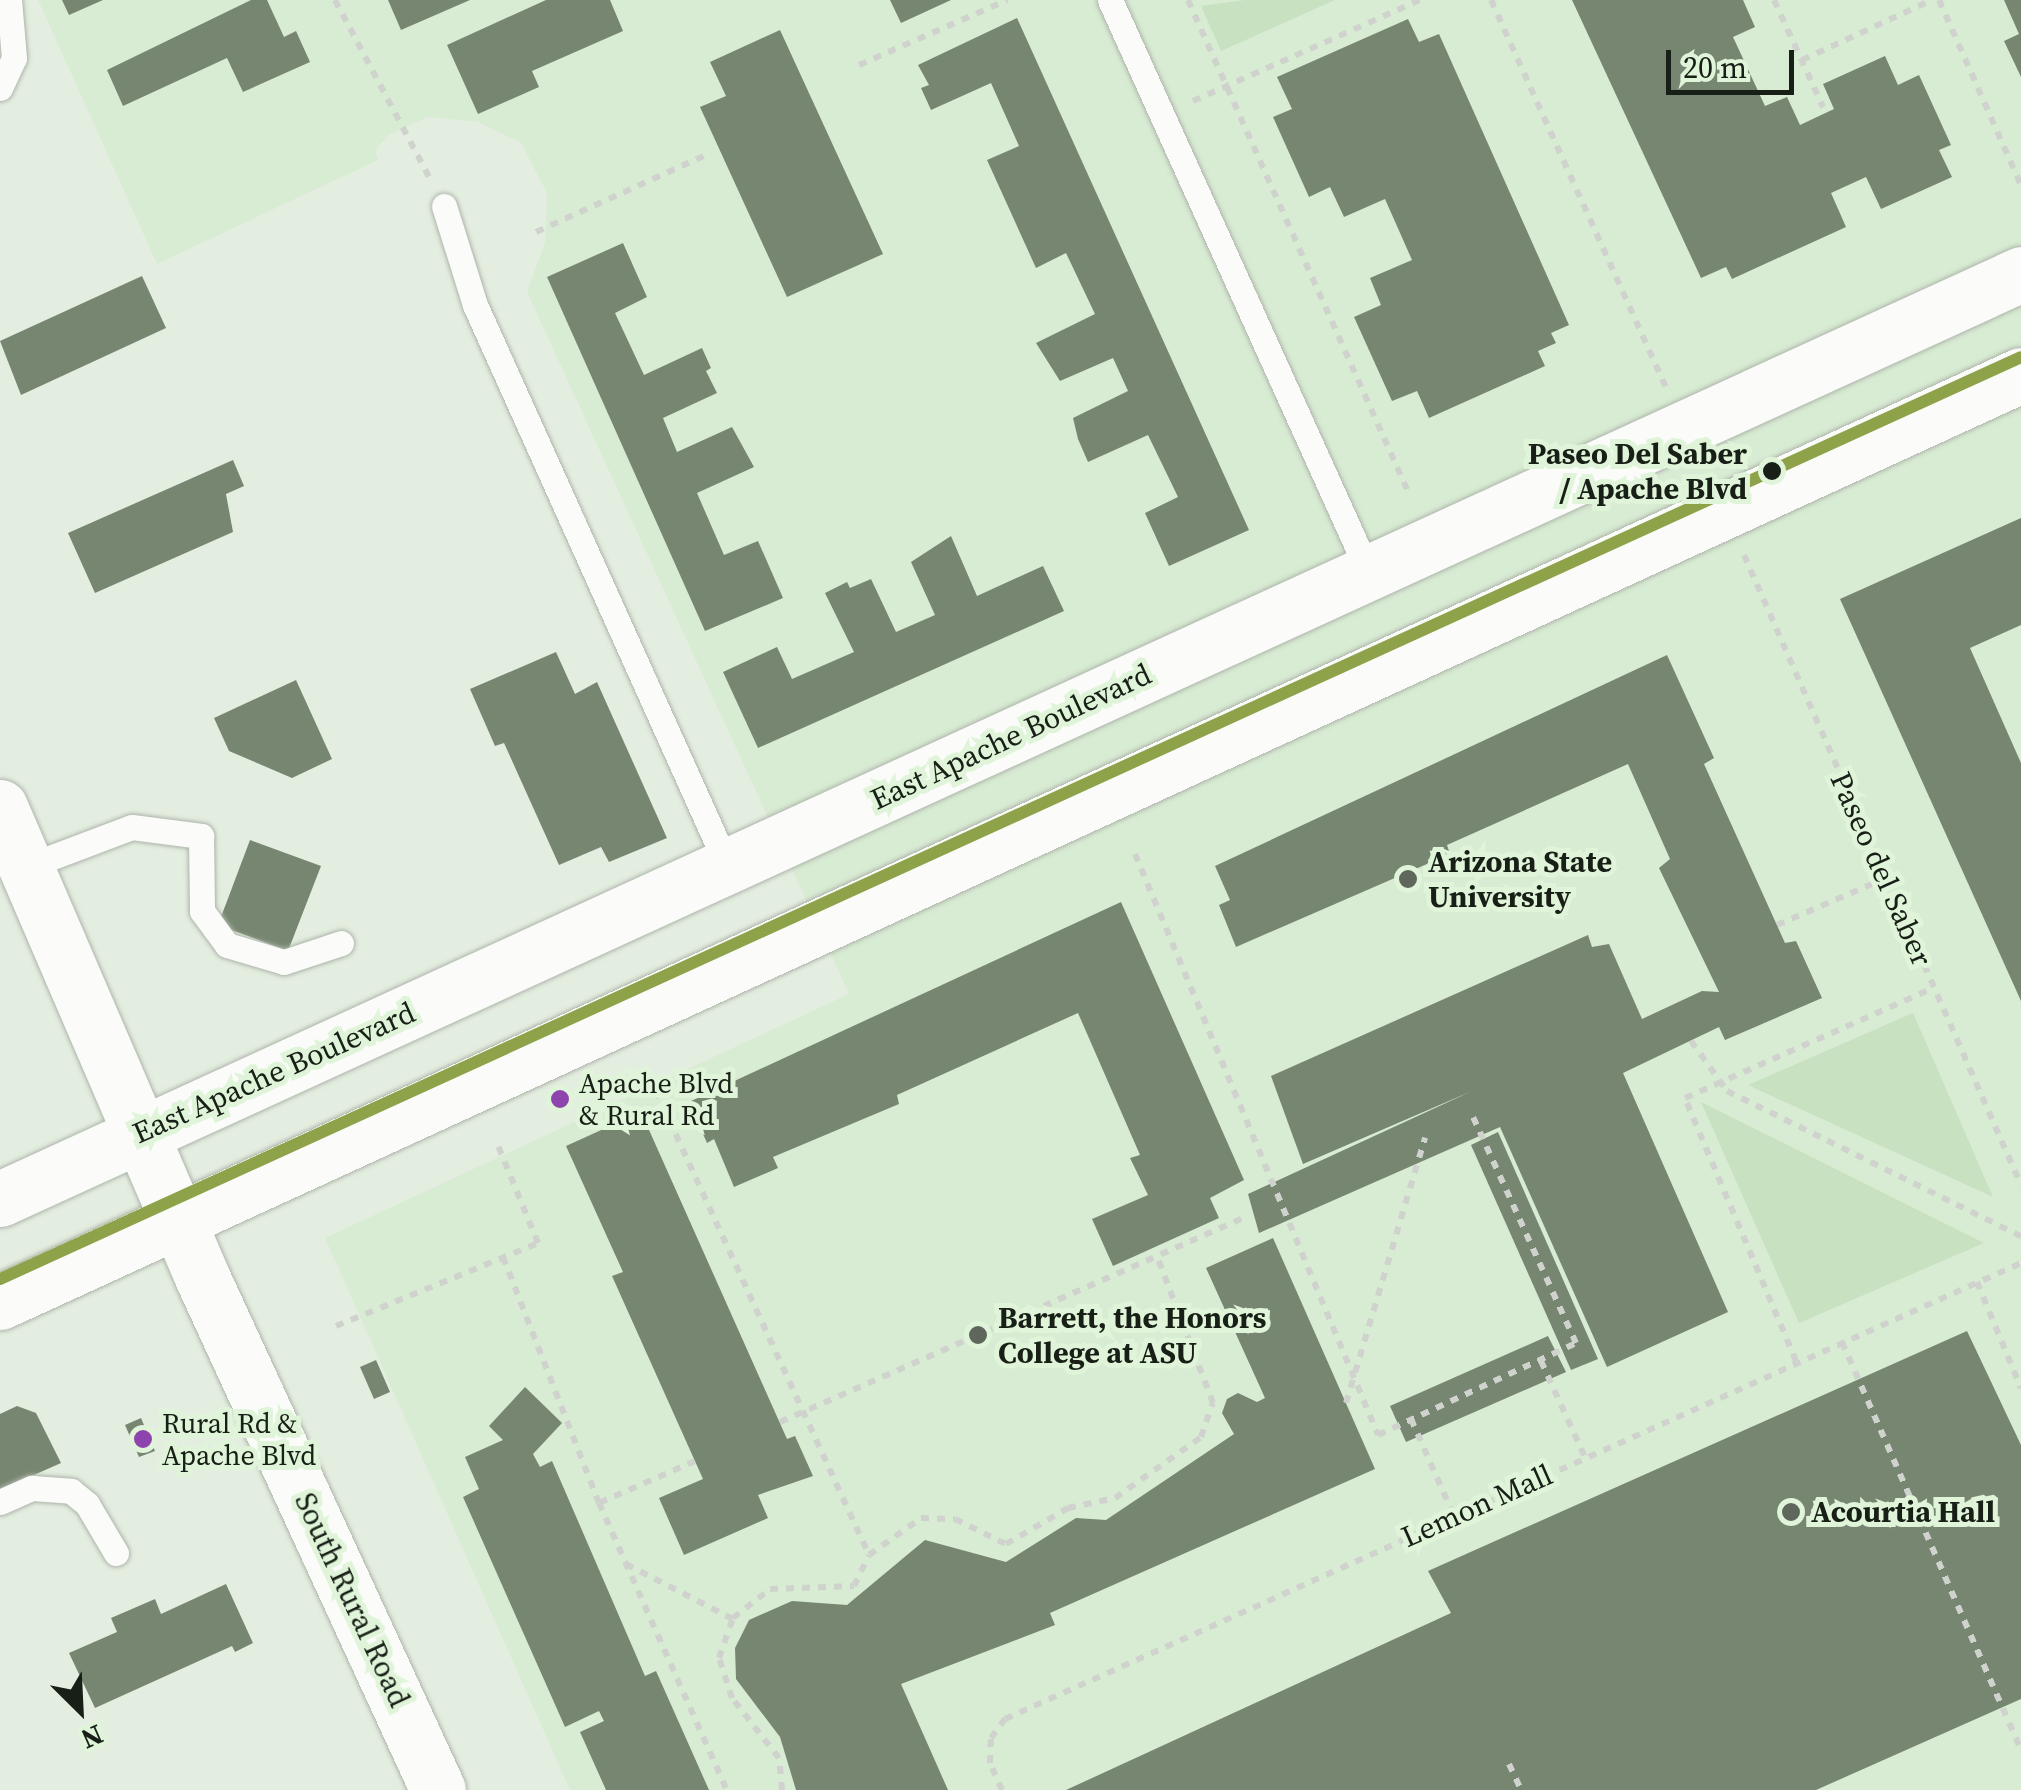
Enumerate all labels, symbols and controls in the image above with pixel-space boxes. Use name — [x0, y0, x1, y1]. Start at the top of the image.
scale bar — [1671, 30, 1798, 92]
text: 20 m — [1683, 47, 1747, 88]
place label: Paseo Del Saber / Apache Blvd — [1528, 436, 1747, 506]
marker: Paseo Del Saber / Apache Blvd — [1756, 455, 1788, 487]
street label: East Apache Boulevard — [865, 656, 1157, 818]
street label: Paseo del Saber — [1822, 766, 1940, 972]
place label: Arizona State University — [1428, 844, 1612, 914]
marker: Arizona State University — [1397, 868, 1419, 890]
street label: East Apache Boulevard — [127, 994, 421, 1152]
place label: Apache Blvd & Rural Rd — [579, 1066, 733, 1132]
marker: Apache Blvd & Rural Rd — [550, 1089, 570, 1109]
place label: Barrett, the Honors College at ASU — [998, 1300, 1266, 1370]
marker: Barrett, the Honors College at ASU — [967, 1324, 989, 1346]
place label: Rural Rd & Apache Blvd — [162, 1406, 316, 1472]
marker: Rural Rd & Apache Blvd — [133, 1429, 153, 1449]
street label: Lemon Mall — [1396, 1457, 1558, 1555]
street label: South Rural Road — [287, 1487, 417, 1713]
place label: Acourtia Hall — [1811, 1494, 1995, 1530]
marker: Acourtia Hall — [1780, 1501, 1802, 1523]
north arrow — [30, 1660, 130, 1760]
text: N — [75, 1716, 109, 1759]

